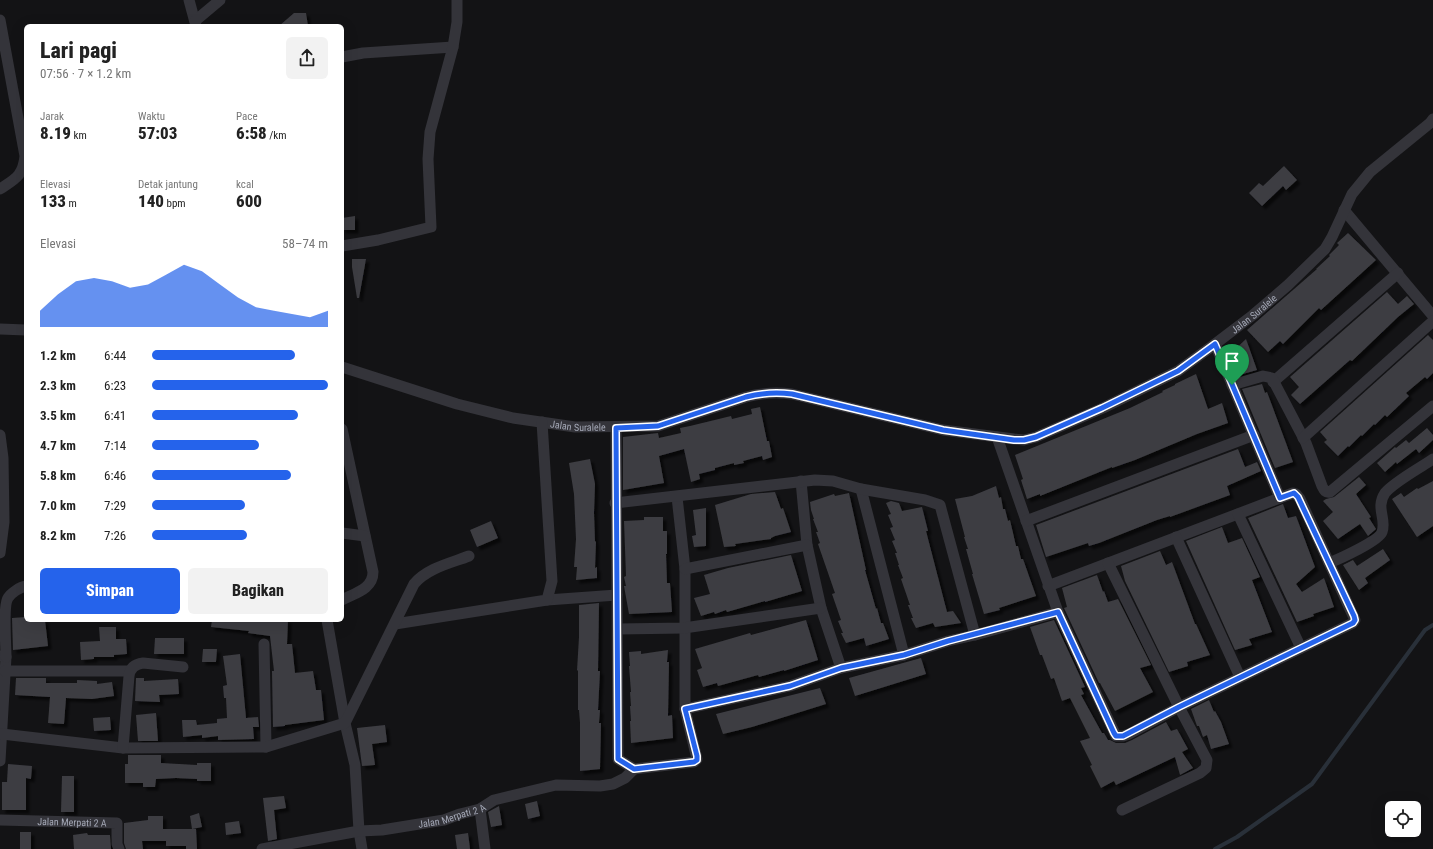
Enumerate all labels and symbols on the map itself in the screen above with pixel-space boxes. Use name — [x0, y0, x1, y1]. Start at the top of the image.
street label: Jalan Suralele — [1229, 292, 1279, 335]
pin — [1215, 344, 1249, 385]
street label: Jalan Suralele — [550, 418, 606, 433]
street label: Jalan Merpati 2 A — [417, 801, 488, 830]
street label: Jalan Merpati 2 A — [37, 815, 107, 828]

